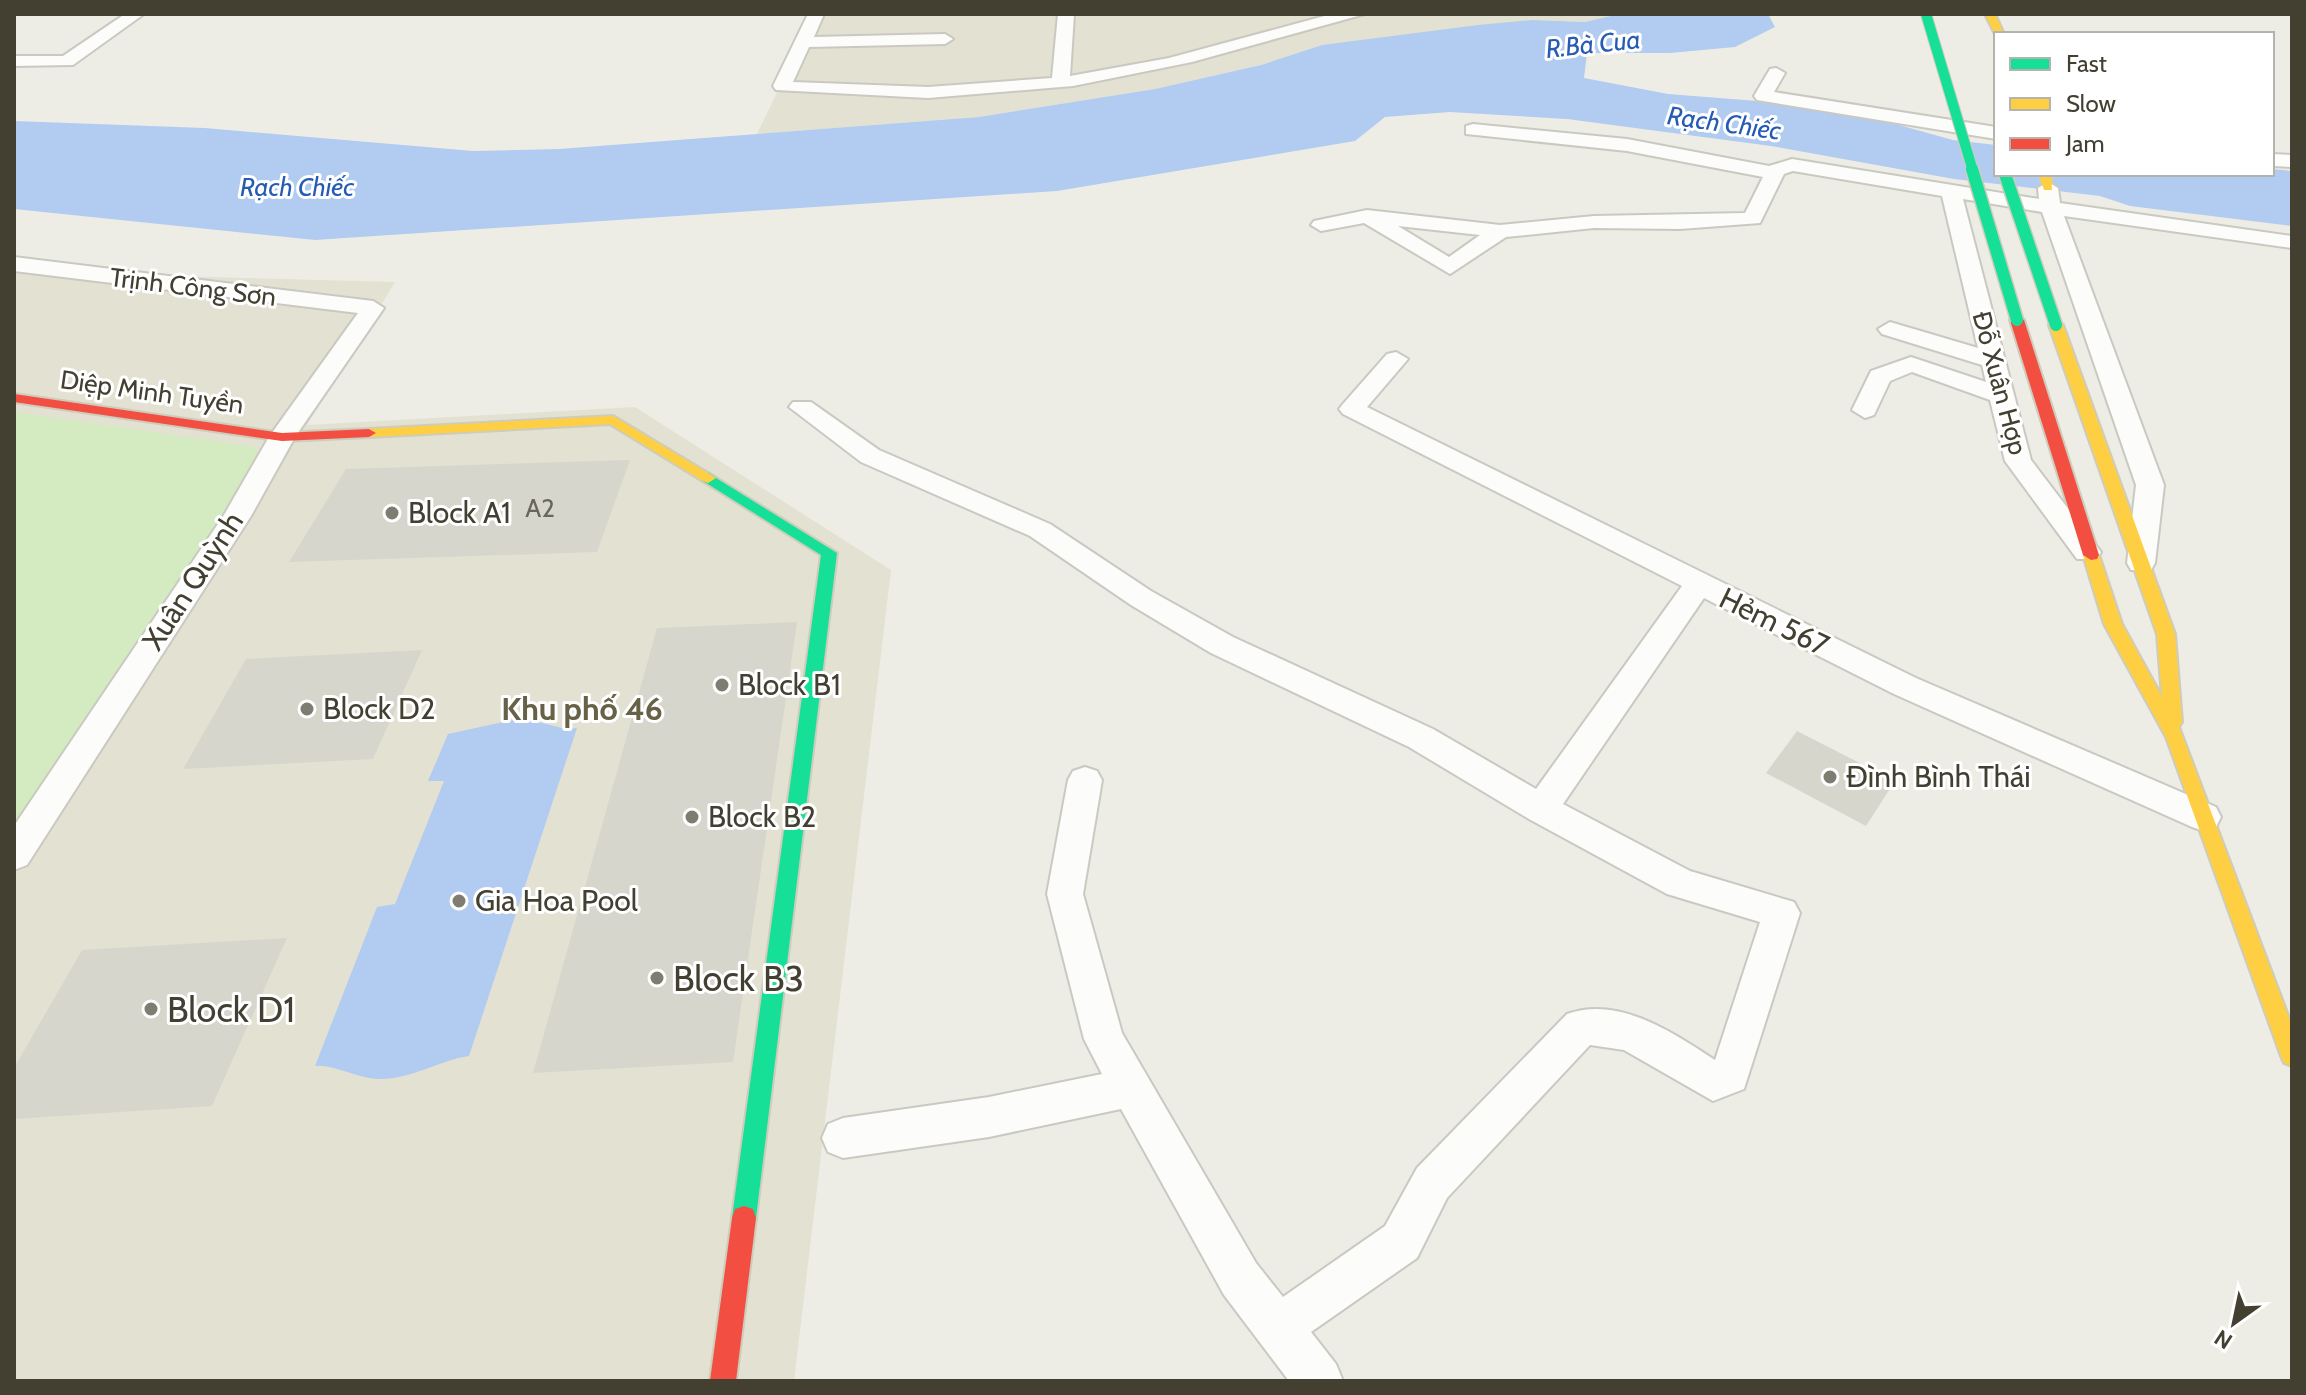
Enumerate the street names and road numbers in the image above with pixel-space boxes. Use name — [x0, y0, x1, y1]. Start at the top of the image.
street label: Trịnh Công Sơn — [108, 261, 278, 313]
street label: Đỗ Xuân Hợp — [1965, 308, 2035, 458]
street label: Diệp Minh Tuyền — [58, 363, 246, 421]
street label: Xuân Quỳnh — [134, 505, 251, 657]
street label: Hẻm 567 — [1713, 579, 1835, 664]

